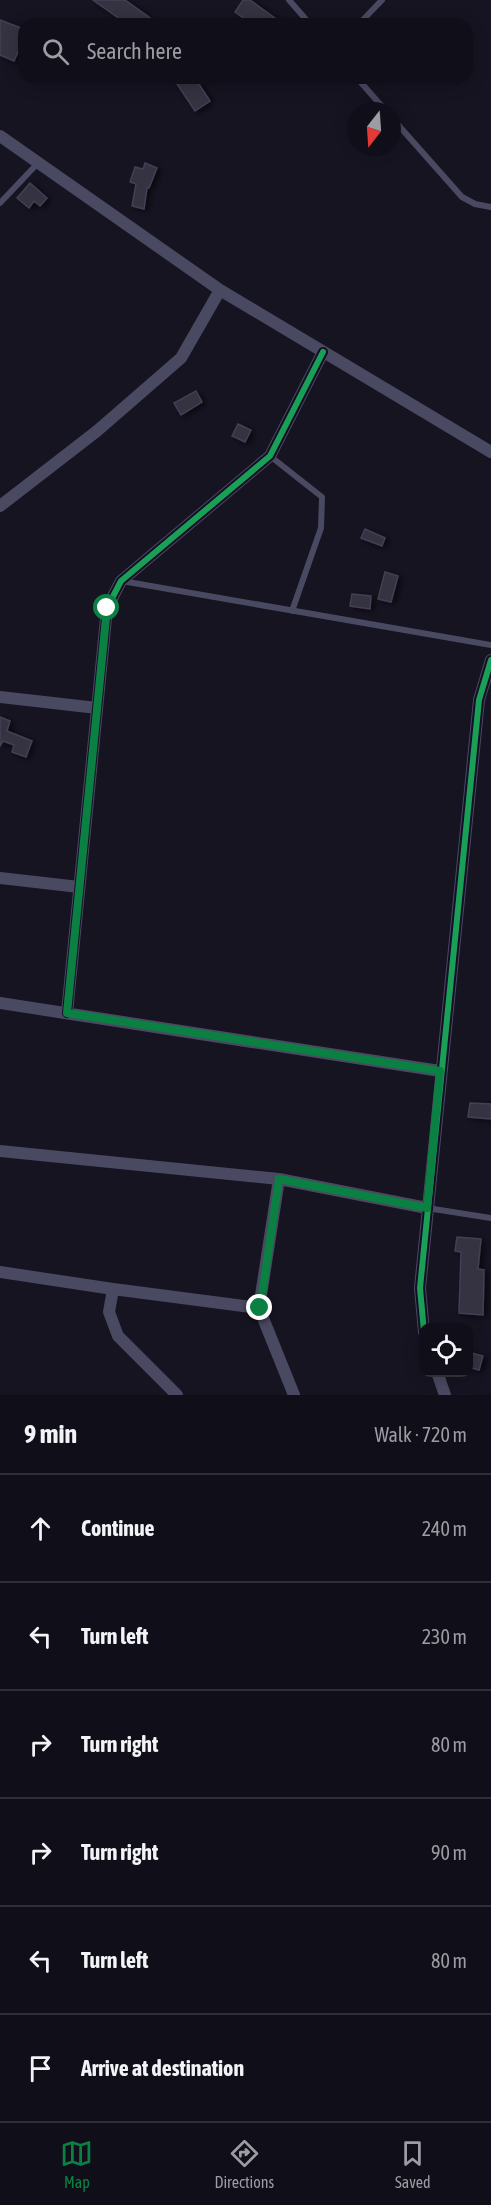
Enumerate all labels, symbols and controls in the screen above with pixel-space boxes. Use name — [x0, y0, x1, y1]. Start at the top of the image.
search box — [18, 18, 473, 84]
icon: search — [39, 35, 72, 68]
text: Search here — [87, 38, 182, 64]
north arrow — [347, 102, 401, 156]
route start — [93, 594, 119, 620]
route end — [246, 1294, 272, 1320]
map controls — [419, 1323, 473, 1377]
button: locate — [419, 1323, 473, 1377]
text: 9 min — [24, 1419, 77, 1449]
text: Walk · 720 m — [375, 1423, 467, 1446]
icon: ahead — [24, 1512, 57, 1545]
text: Continue — [81, 1515, 155, 1541]
text: 240 m — [422, 1517, 467, 1540]
icon: left — [24, 1620, 57, 1653]
text: Turn left — [81, 1623, 148, 1649]
text: 230 m — [422, 1625, 467, 1648]
icon: right — [24, 1728, 57, 1761]
text: Turn right — [81, 1731, 158, 1757]
text: 80 m — [431, 1733, 467, 1756]
icon: right — [24, 1836, 57, 1869]
text: Turn right — [81, 1839, 158, 1865]
text: 90 m — [431, 1841, 467, 1864]
icon: left — [24, 1944, 57, 1977]
text: Turn left — [81, 1947, 148, 1973]
text: 80 m — [431, 1949, 467, 1972]
icon: arrive — [24, 2052, 57, 2085]
text: Arrive at destination — [81, 2055, 244, 2081]
tab: Map — [60, 2137, 93, 2191]
tab: Directions — [214, 2137, 274, 2191]
tab: Saved — [395, 2137, 430, 2191]

